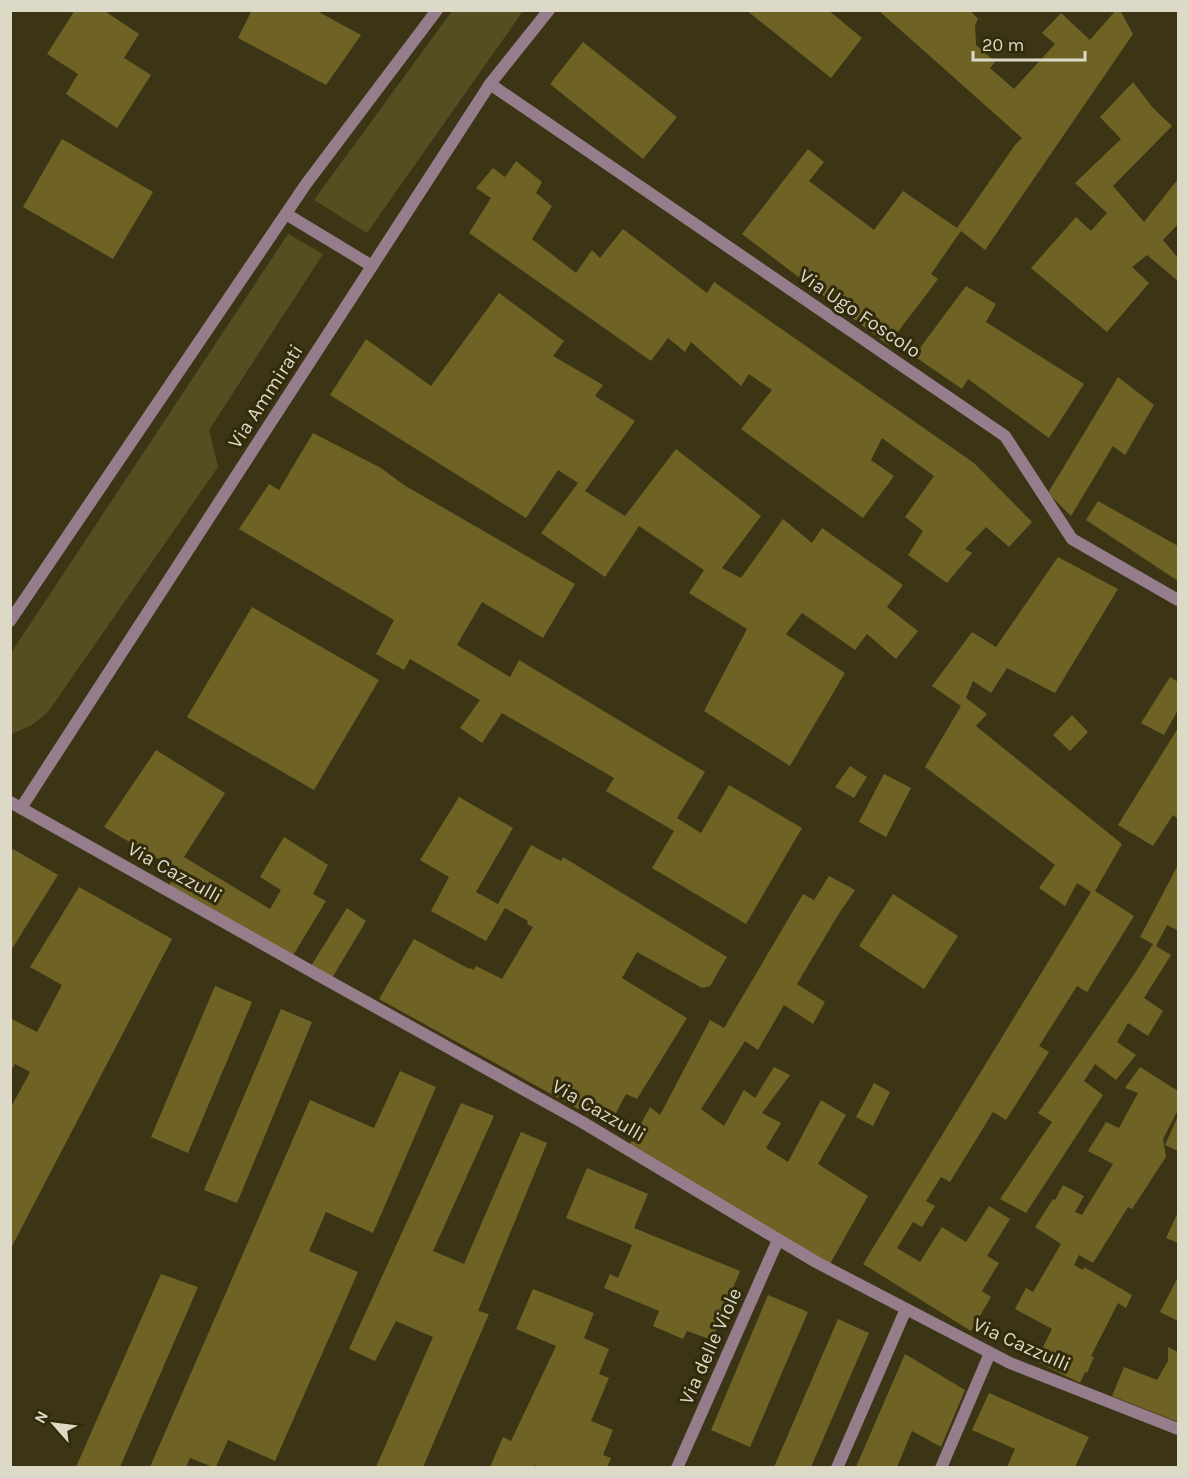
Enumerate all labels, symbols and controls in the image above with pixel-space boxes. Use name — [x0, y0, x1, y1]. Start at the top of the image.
scale bar — [973, 24, 1086, 62]
text: 20 m — [982, 34, 1024, 56]
street label: Via Ugo Foscolo — [794, 264, 925, 363]
street label: Via Ammirati — [223, 340, 308, 453]
street label: Via Cazzulli — [123, 837, 226, 908]
street label: Via Cazzulli — [548, 1074, 650, 1147]
street label: Via delle Viole — [674, 1284, 746, 1408]
street label: Via Cazzulli — [969, 1313, 1074, 1376]
north arrow — [24, 1394, 84, 1454]
text: N — [30, 1408, 52, 1427]

